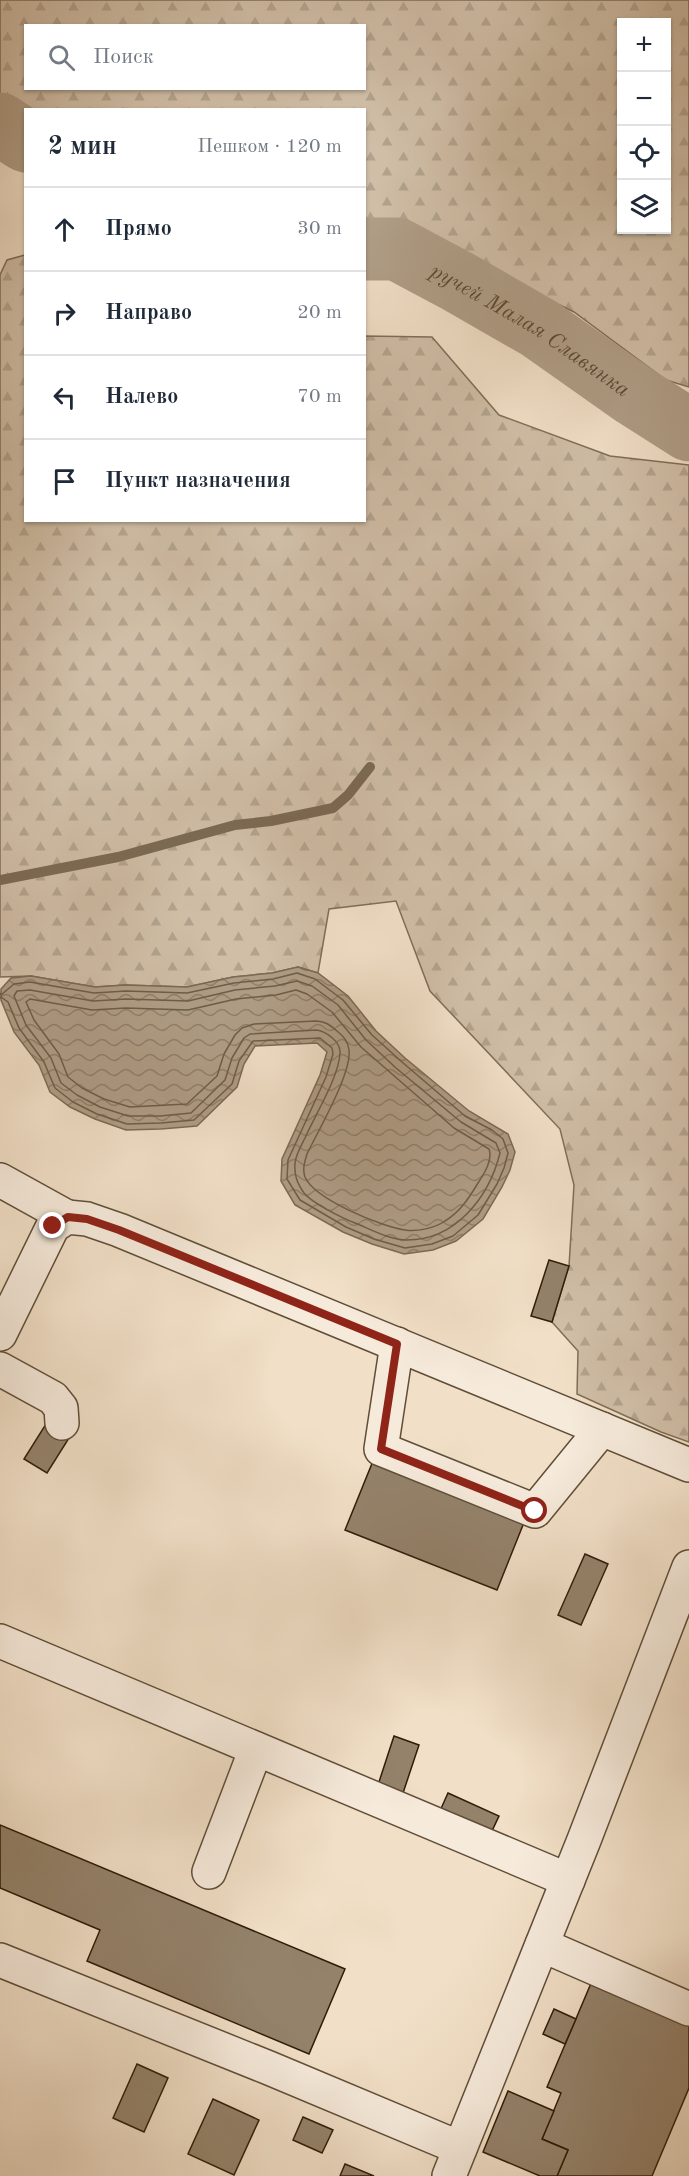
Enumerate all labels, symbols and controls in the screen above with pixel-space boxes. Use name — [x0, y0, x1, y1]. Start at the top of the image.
map controls — [617, 18, 671, 234]
button: + — [617, 18, 671, 72]
search box — [24, 24, 366, 90]
icon: search — [45, 41, 78, 74]
text: Поиск — [93, 46, 154, 68]
button: − — [617, 72, 671, 126]
button: locate — [617, 126, 671, 180]
text: 2 мин — [48, 134, 117, 160]
text: Пешком · 120 m — [197, 137, 342, 157]
button: layers — [617, 180, 671, 234]
icon: ahead — [48, 213, 81, 246]
text: Прямо — [105, 218, 172, 240]
text: 30 m — [297, 219, 342, 239]
water label: ручей Малая Славянка — [425, 259, 634, 402]
icon: right — [48, 297, 81, 330]
text: Направо — [105, 302, 192, 324]
text: 20 m — [297, 303, 342, 323]
icon: left — [48, 381, 81, 414]
text: Налево — [105, 386, 178, 408]
text: 70 m — [297, 387, 342, 407]
icon: arrive — [48, 465, 81, 498]
text: Пункт назначения — [105, 470, 291, 492]
route end — [39, 1212, 65, 1238]
route start — [521, 1497, 547, 1523]

